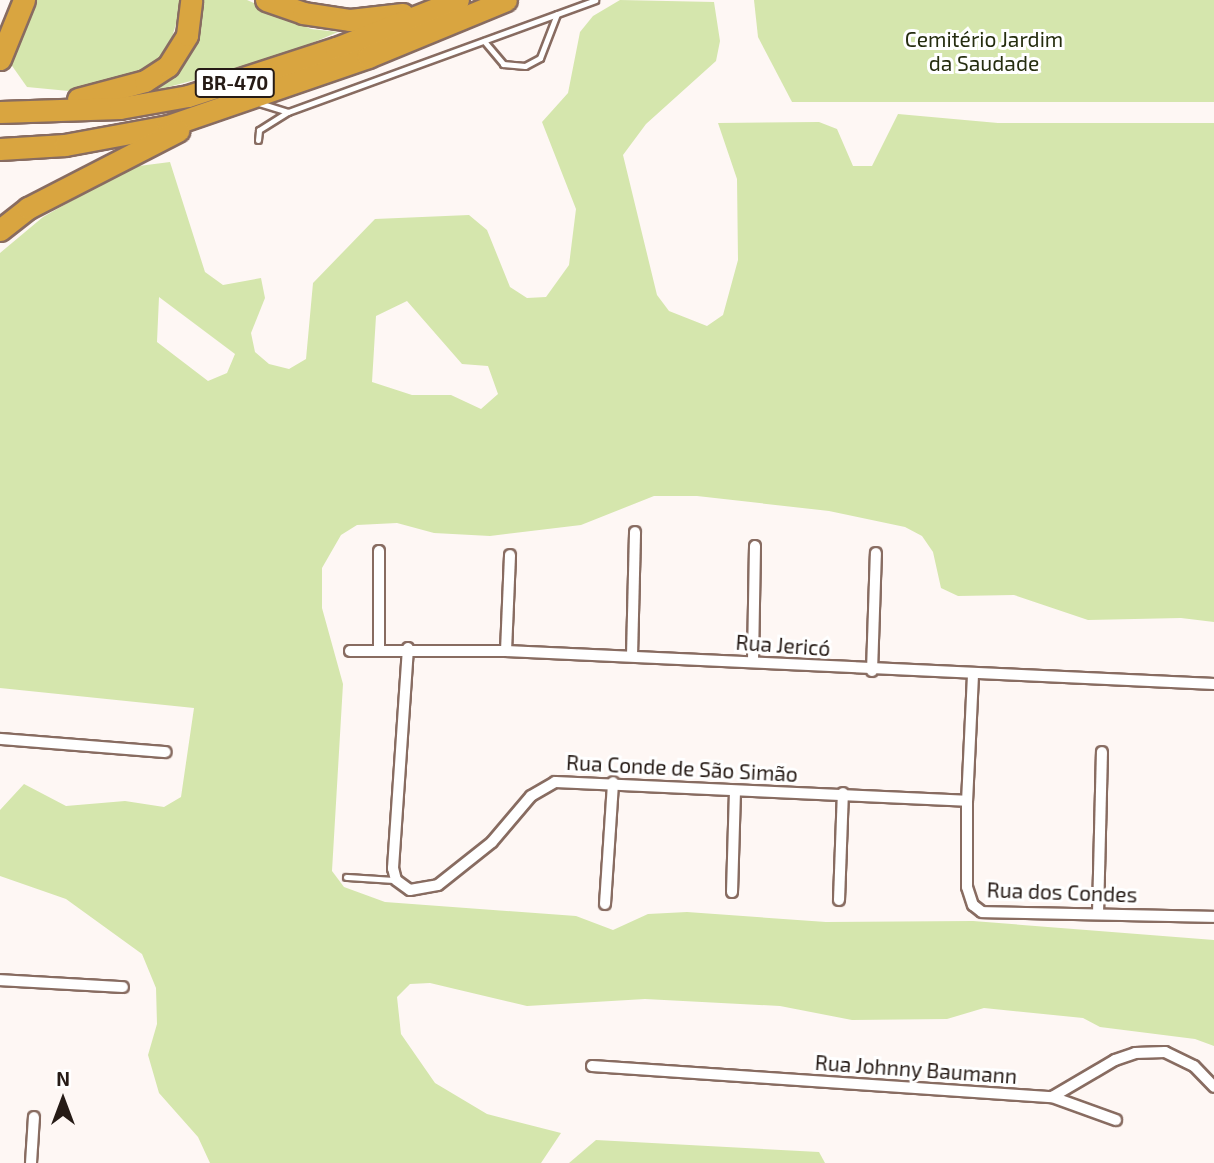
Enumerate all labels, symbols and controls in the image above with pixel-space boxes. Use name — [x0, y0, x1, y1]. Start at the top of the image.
park label: Cemitério Jardim da Saudade — [905, 26, 1063, 76]
road number: BR-470 — [195, 68, 275, 99]
street label: Rua Jericó — [735, 629, 831, 661]
street label: Rua Conde de São Simão — [565, 749, 799, 787]
street label: Rua dos Condes — [986, 877, 1138, 907]
street label: Rua Johnny Baumann — [814, 1049, 1018, 1089]
north arrow — [28, 1065, 98, 1135]
text: N — [56, 1067, 70, 1090]

